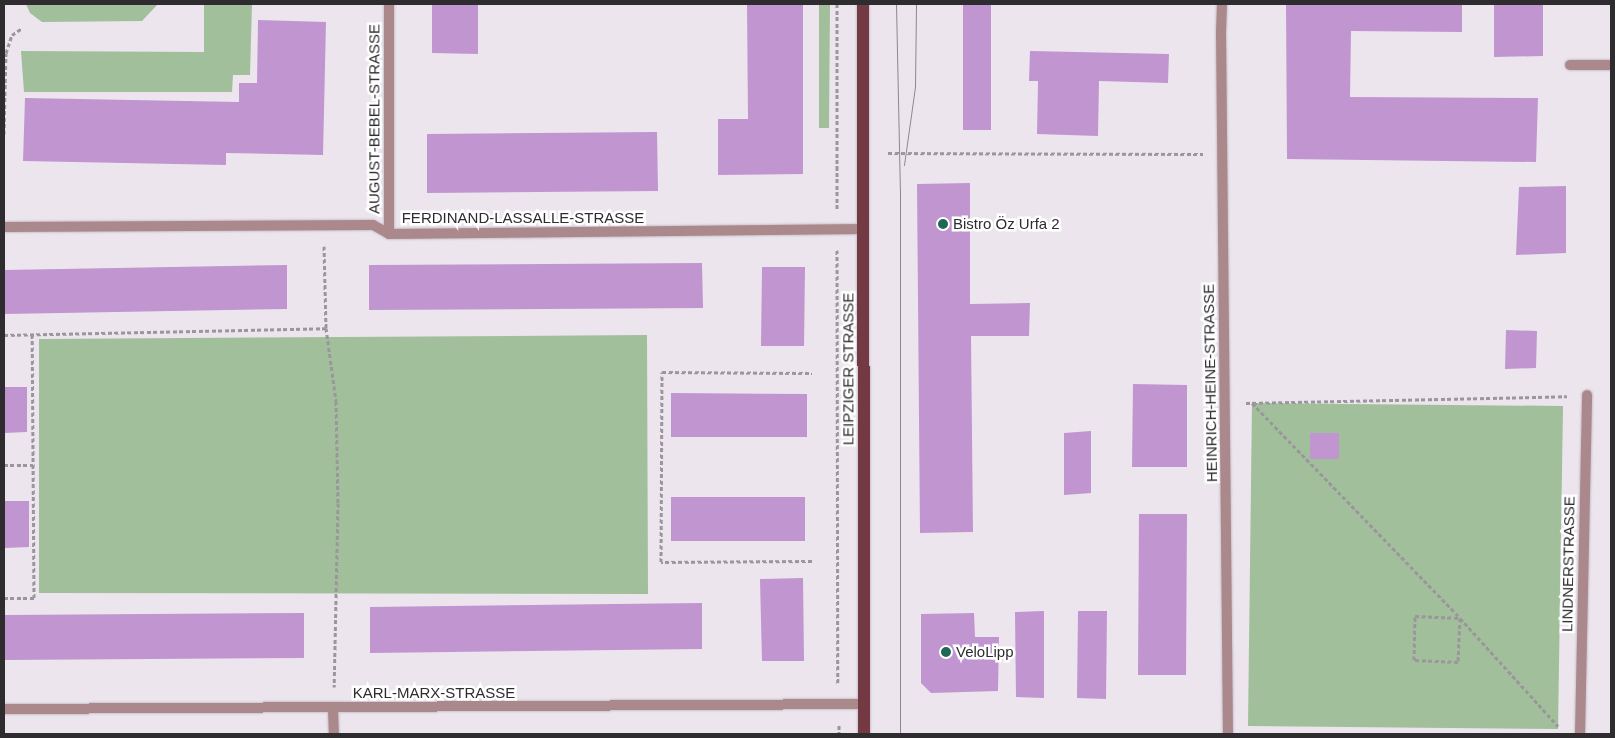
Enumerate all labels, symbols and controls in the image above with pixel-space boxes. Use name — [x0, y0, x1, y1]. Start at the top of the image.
street label: AUGUST-BEBEL-STRASSE — [365, 24, 383, 214]
street label: FERDINAND-LASSALLE-STRASSE — [402, 209, 644, 227]
place label: Bistro Öz Urfa 2 — [953, 215, 1060, 233]
marker: Bistro Öz Urfa 2 — [937, 218, 949, 230]
street label: HEINRICH-HEINE-STRASSE — [1199, 284, 1221, 482]
street label: LEIPZIGER STRASSE — [839, 293, 857, 445]
street label: LINDNERSTRASSE — [1558, 496, 1578, 632]
place label: VeloLipp — [956, 643, 1014, 661]
marker: VeloLipp — [940, 646, 952, 658]
street label: KARL-MARX-STRASSE — [353, 684, 515, 702]

